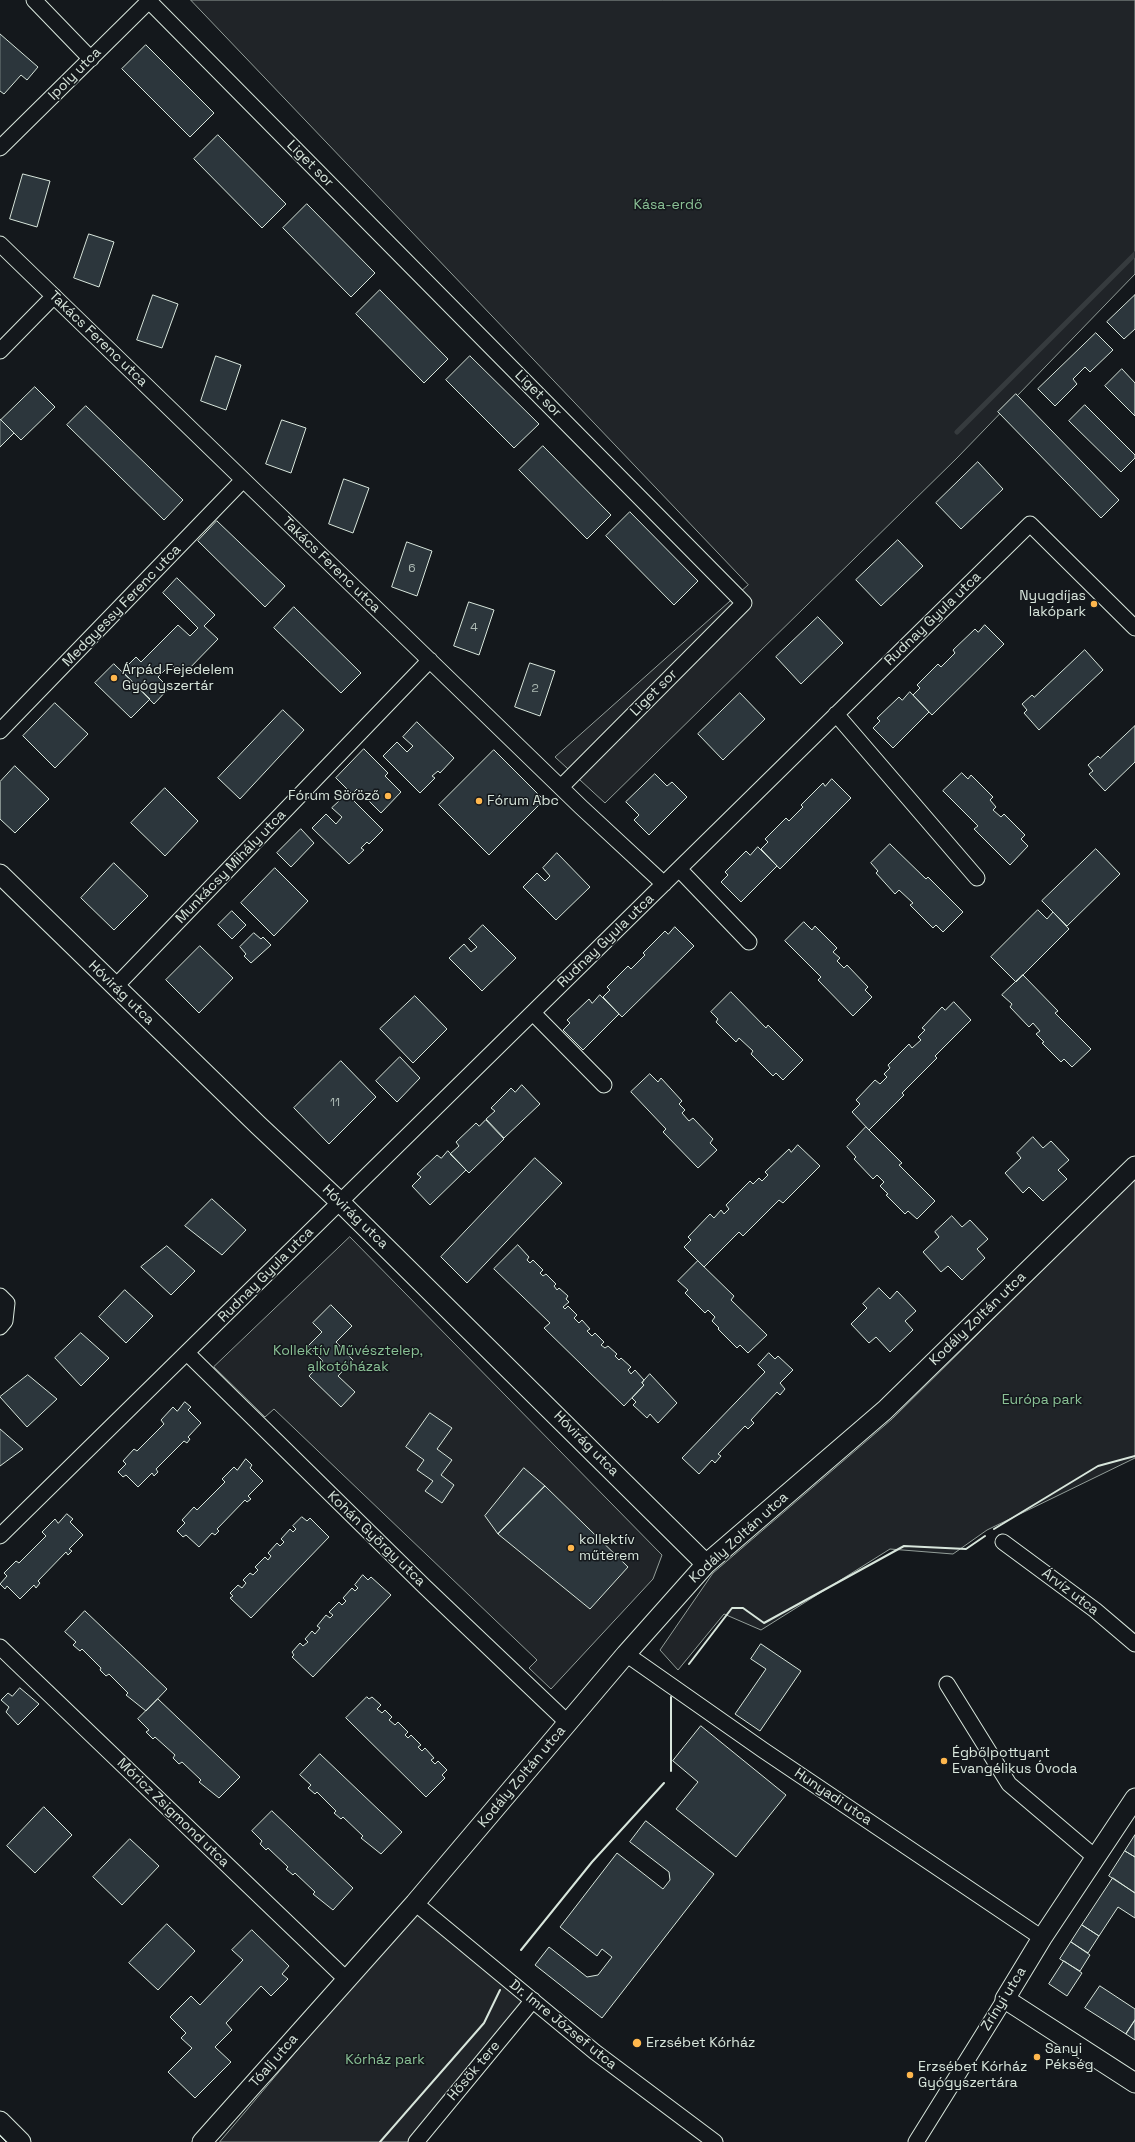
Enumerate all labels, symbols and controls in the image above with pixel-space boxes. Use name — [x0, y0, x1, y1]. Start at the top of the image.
street label: Ipoly utca — [45, 44, 105, 104]
street label: Liget sor — [283, 137, 337, 191]
park label: Kása-erdő — [633, 197, 703, 213]
street label: Takács Ferenc utca — [45, 288, 151, 390]
street label: Liget sor — [511, 367, 565, 421]
street label: Takács Ferenc utca — [278, 514, 384, 616]
street label: Medgyessy Ferenc utca — [59, 542, 185, 670]
house number: 6 — [408, 562, 416, 576]
street label: Rudnay Gyula utca — [881, 569, 985, 669]
place label: Nyugdíjas lakópark — [1019, 588, 1086, 620]
marker: Nyugdíjas lakópark — [1089, 599, 1099, 609]
house number: 4 — [470, 621, 478, 635]
place label: Árpád Fejedelem Gyógyszertár — [122, 662, 234, 694]
street label: Liget sor — [627, 666, 681, 720]
marker: Árpád Fejedelem Gyógyszertár — [109, 673, 119, 683]
house number: 2 — [531, 682, 539, 696]
place label: Fórum Söröző — [288, 788, 380, 804]
marker: Fórum Söröző — [383, 791, 393, 801]
place label: Fórum Abc — [487, 793, 559, 809]
marker: Fórum Abc — [474, 796, 484, 806]
street label: Munkácsy Mihály utca — [172, 807, 290, 927]
street label: Rudnay Gyula utca — [554, 891, 658, 991]
street label: Hóvirág utca — [85, 957, 157, 1029]
house number: 11 — [330, 1096, 340, 1110]
street label: Hóvirág utca — [319, 1181, 391, 1253]
street label: Rudnay Gyula utca — [215, 1224, 317, 1326]
street label: Kodály Zoltán utca — [926, 1269, 1030, 1369]
park label: Kollektív Művésztelep, alkotóházak — [273, 1343, 423, 1376]
park label: Európa park — [1002, 1392, 1082, 1408]
street label: Hóvirág utca — [550, 1408, 622, 1480]
street label: Kohán György utca — [324, 1488, 428, 1590]
street label: Kodály Zoltán utca — [686, 1489, 792, 1587]
place label: kollektív műterem — [579, 1532, 639, 1564]
marker: kollektív műterem — [566, 1543, 576, 1553]
street label: Árvíz utca — [1038, 1565, 1102, 1619]
street label: Kodály Zoltán utca — [475, 1723, 569, 1831]
place label: Égbőlpottyant Evangélikus Óvoda — [952, 1745, 1077, 1778]
street label: Móricz Zsigmond utca — [113, 1755, 233, 1871]
marker: Égbőlpottyant Evangélikus Óvoda — [939, 1756, 949, 1766]
street label: Hunyadi utca — [791, 1765, 875, 1829]
street label: Zrínyi utca — [978, 1964, 1030, 2034]
street label: Dr. Imre József utca — [506, 1977, 620, 2073]
street label: Tóalj utca — [246, 2031, 302, 2091]
place label: Erzsébet Kórház — [646, 2035, 755, 2051]
marker: Erzsébet Kórház — [631, 2037, 643, 2049]
street label: Hősök tere — [444, 2038, 504, 2104]
place label: Sanyi Pékség — [1045, 2041, 1093, 2074]
park label: Kórház park — [345, 2052, 425, 2068]
marker: Sanyi Pékség — [1032, 2052, 1042, 2062]
place label: Erzsébet Kórház Gyógyszertára — [918, 2059, 1027, 2092]
marker: Erzsébet Kórház Gyógyszertára — [905, 2070, 915, 2080]

